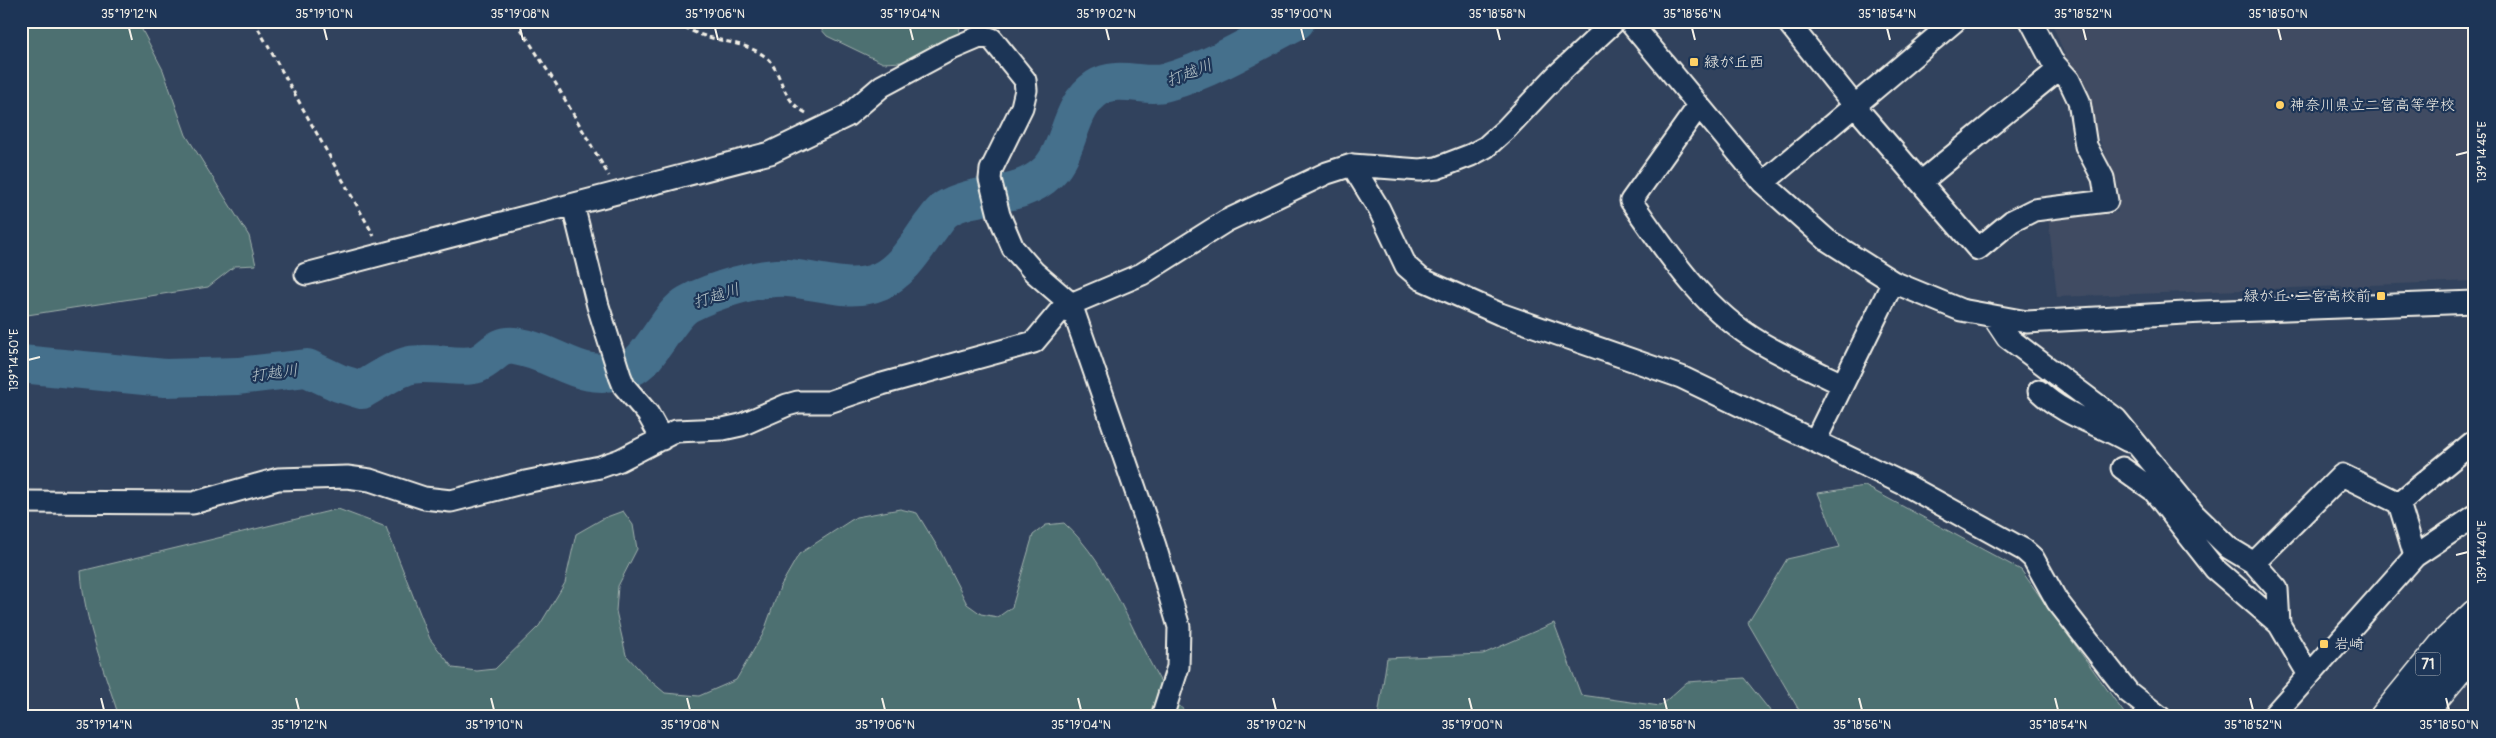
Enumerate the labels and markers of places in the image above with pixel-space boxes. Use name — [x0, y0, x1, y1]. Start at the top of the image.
place label: 緑が丘西 — [1704, 53, 1764, 72]
marker: 緑が丘西 — [1688, 56, 1700, 68]
place label: 神奈川県立二宮高等学校 — [2290, 96, 2455, 115]
marker: 神奈川県立二宮高等学校 — [2274, 99, 2286, 111]
place label: 緑が丘･二宮高校前 — [2243, 287, 2371, 306]
marker: 緑が丘･二宮高校前 — [2375, 290, 2387, 302]
place label: 岩崎 — [2334, 635, 2364, 654]
marker: 岩崎 — [2318, 638, 2330, 650]

